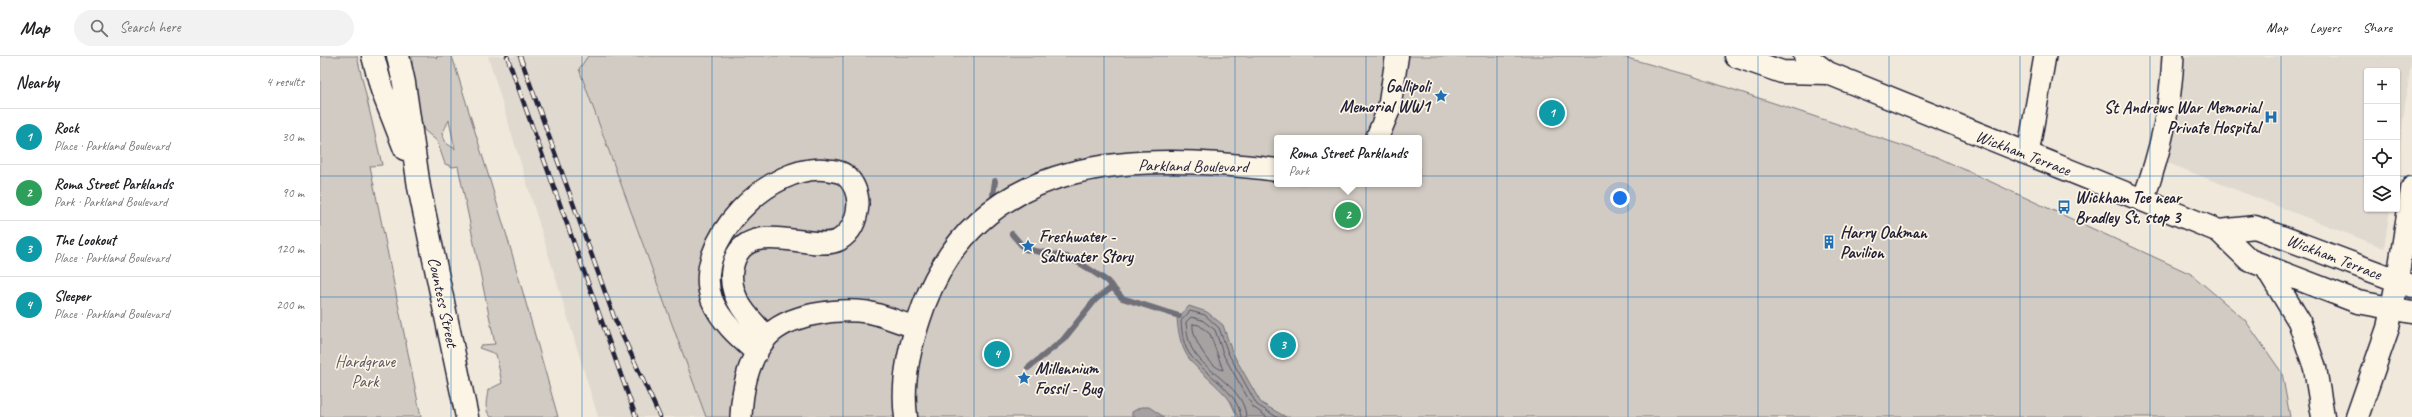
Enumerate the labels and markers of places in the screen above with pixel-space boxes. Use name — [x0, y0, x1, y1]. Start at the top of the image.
place label: Gallipoli Memorial WW1 — [1340, 76, 1433, 117]
place icon: Gallipoli Memorial WW1 — [1433, 88, 1449, 104]
place label: St Andrews War Memorial Private Hospital — [2104, 97, 2264, 138]
pin: 1 — [1539, 98, 1565, 128]
hospital icon: St Andrews War Memorial Private Hospital — [2263, 109, 2279, 125]
place label: Wickham Tce near Bradley St, stop 3 — [2075, 187, 2183, 228]
bus stop icon: Wickham Tce near Bradley St, stop 3 — [2056, 199, 2072, 215]
pin: 2 — [1335, 200, 1361, 230]
place label: Harry Oakman Pavilion — [1840, 222, 1928, 263]
place label: Freshwater - Saltwater Story — [1039, 226, 1134, 267]
building icon: Harry Oakman Pavilion — [1821, 234, 1837, 250]
place icon: Freshwater - Saltwater Story — [1020, 238, 1036, 254]
pin: 3 — [1270, 330, 1296, 360]
pin: 4 — [984, 339, 1010, 369]
place label: Millennium Fossil - Bug — [1035, 358, 1104, 399]
place icon: Millennium Fossil - Bug — [1016, 370, 1032, 386]

